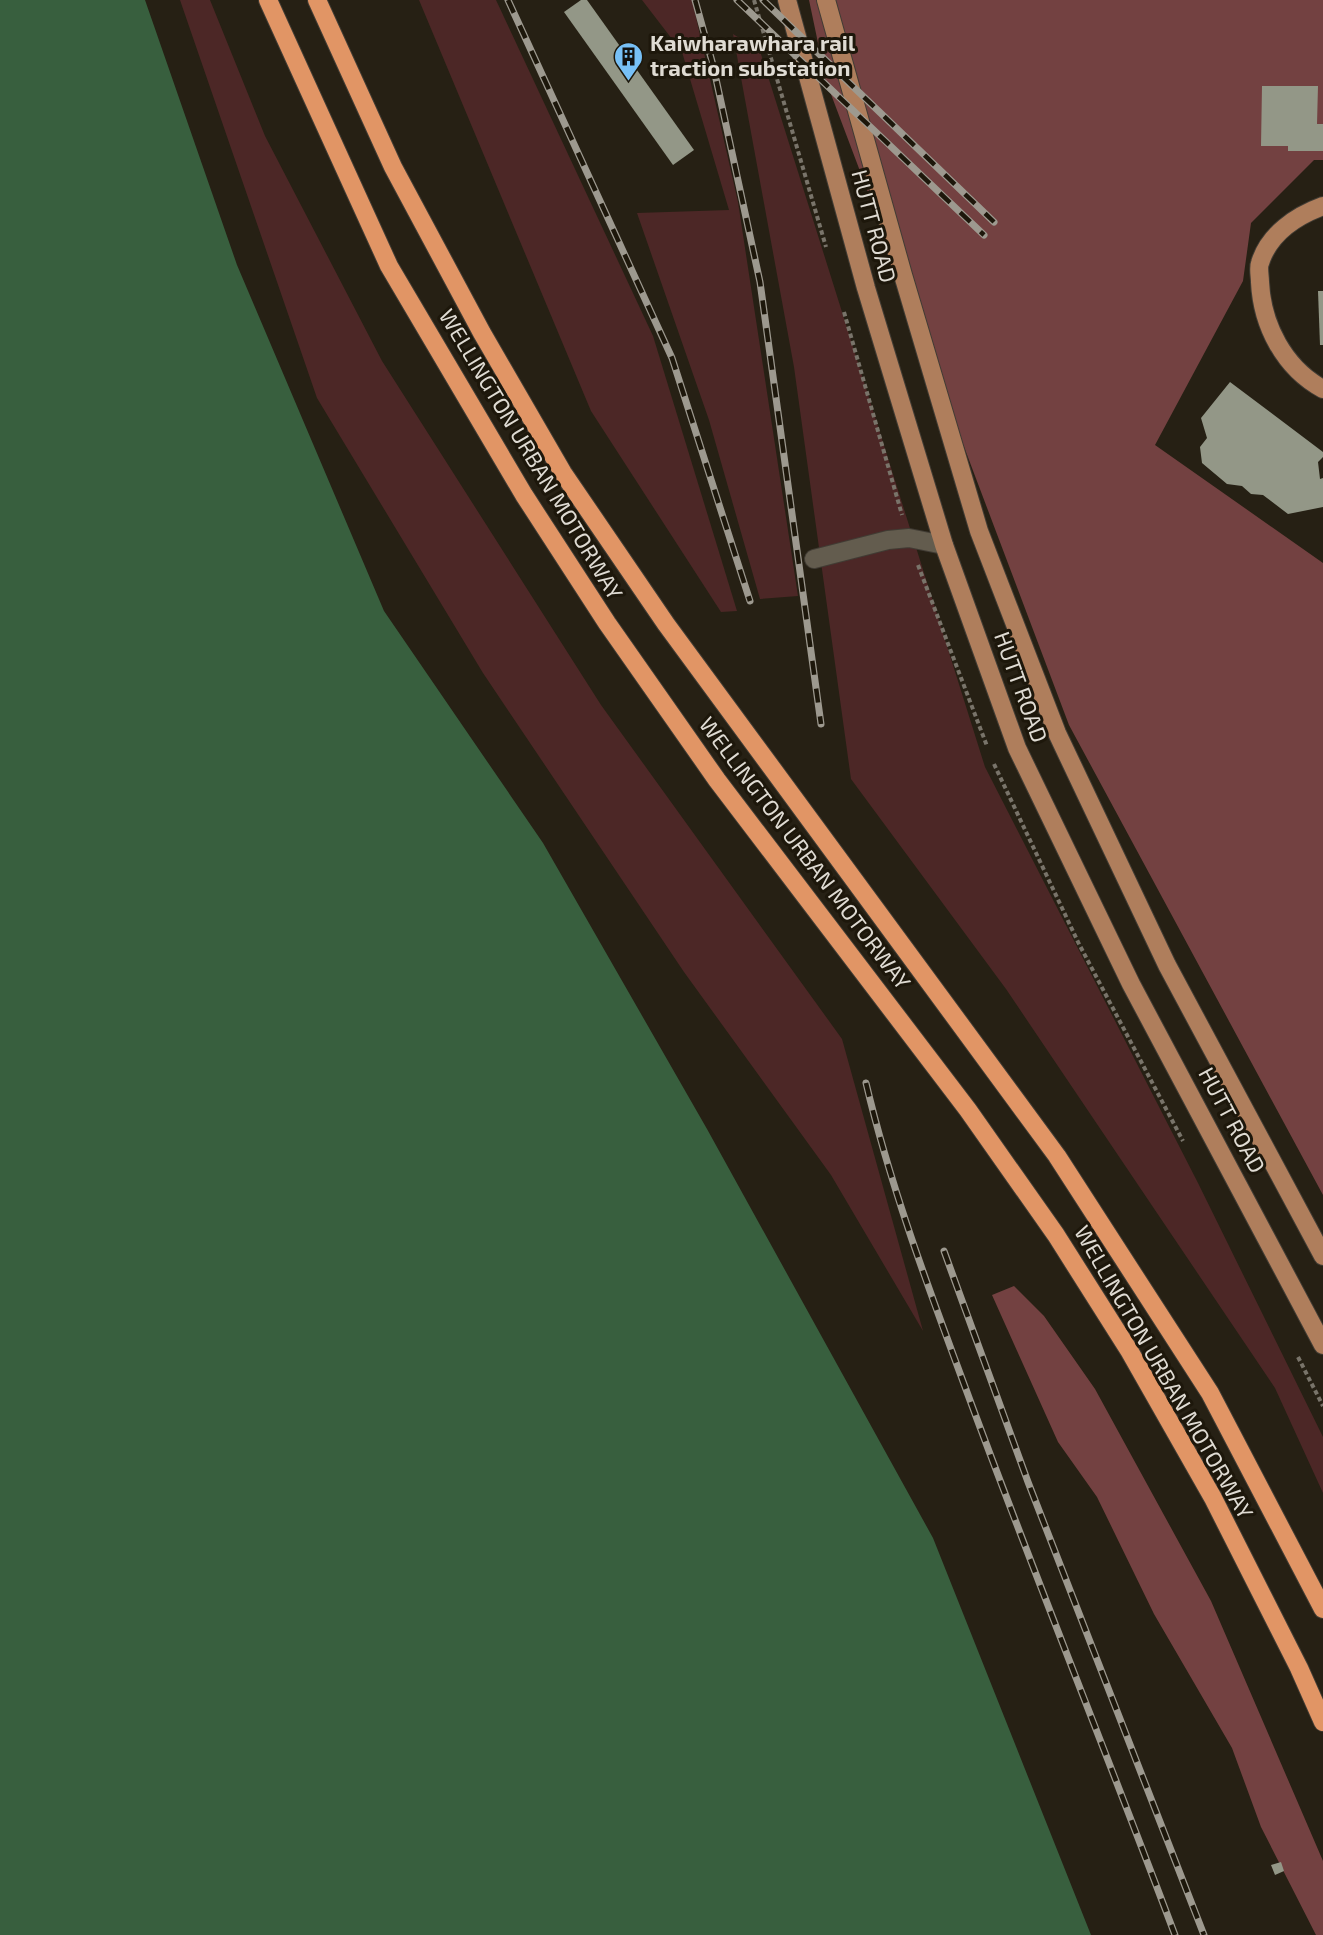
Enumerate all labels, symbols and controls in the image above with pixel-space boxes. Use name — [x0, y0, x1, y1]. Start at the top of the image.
place label: Kaiwharawhara rail traction substation — [650, 29, 856, 80]
building icon: Kaiwharawhara rail traction substation — [613, 40, 645, 82]
street label: HUTT ROAD — [847, 166, 903, 285]
street label: WELLINGTON URBAN MOTORWAY — [435, 304, 629, 604]
street label: HUTT ROAD — [990, 628, 1054, 746]
street label: WELLINGTON URBAN MOTORWAY — [695, 711, 917, 994]
street label: HUTT ROAD — [1194, 1062, 1272, 1177]
street label: WELLINGTON URBAN MOTORWAY — [1070, 1220, 1260, 1523]

